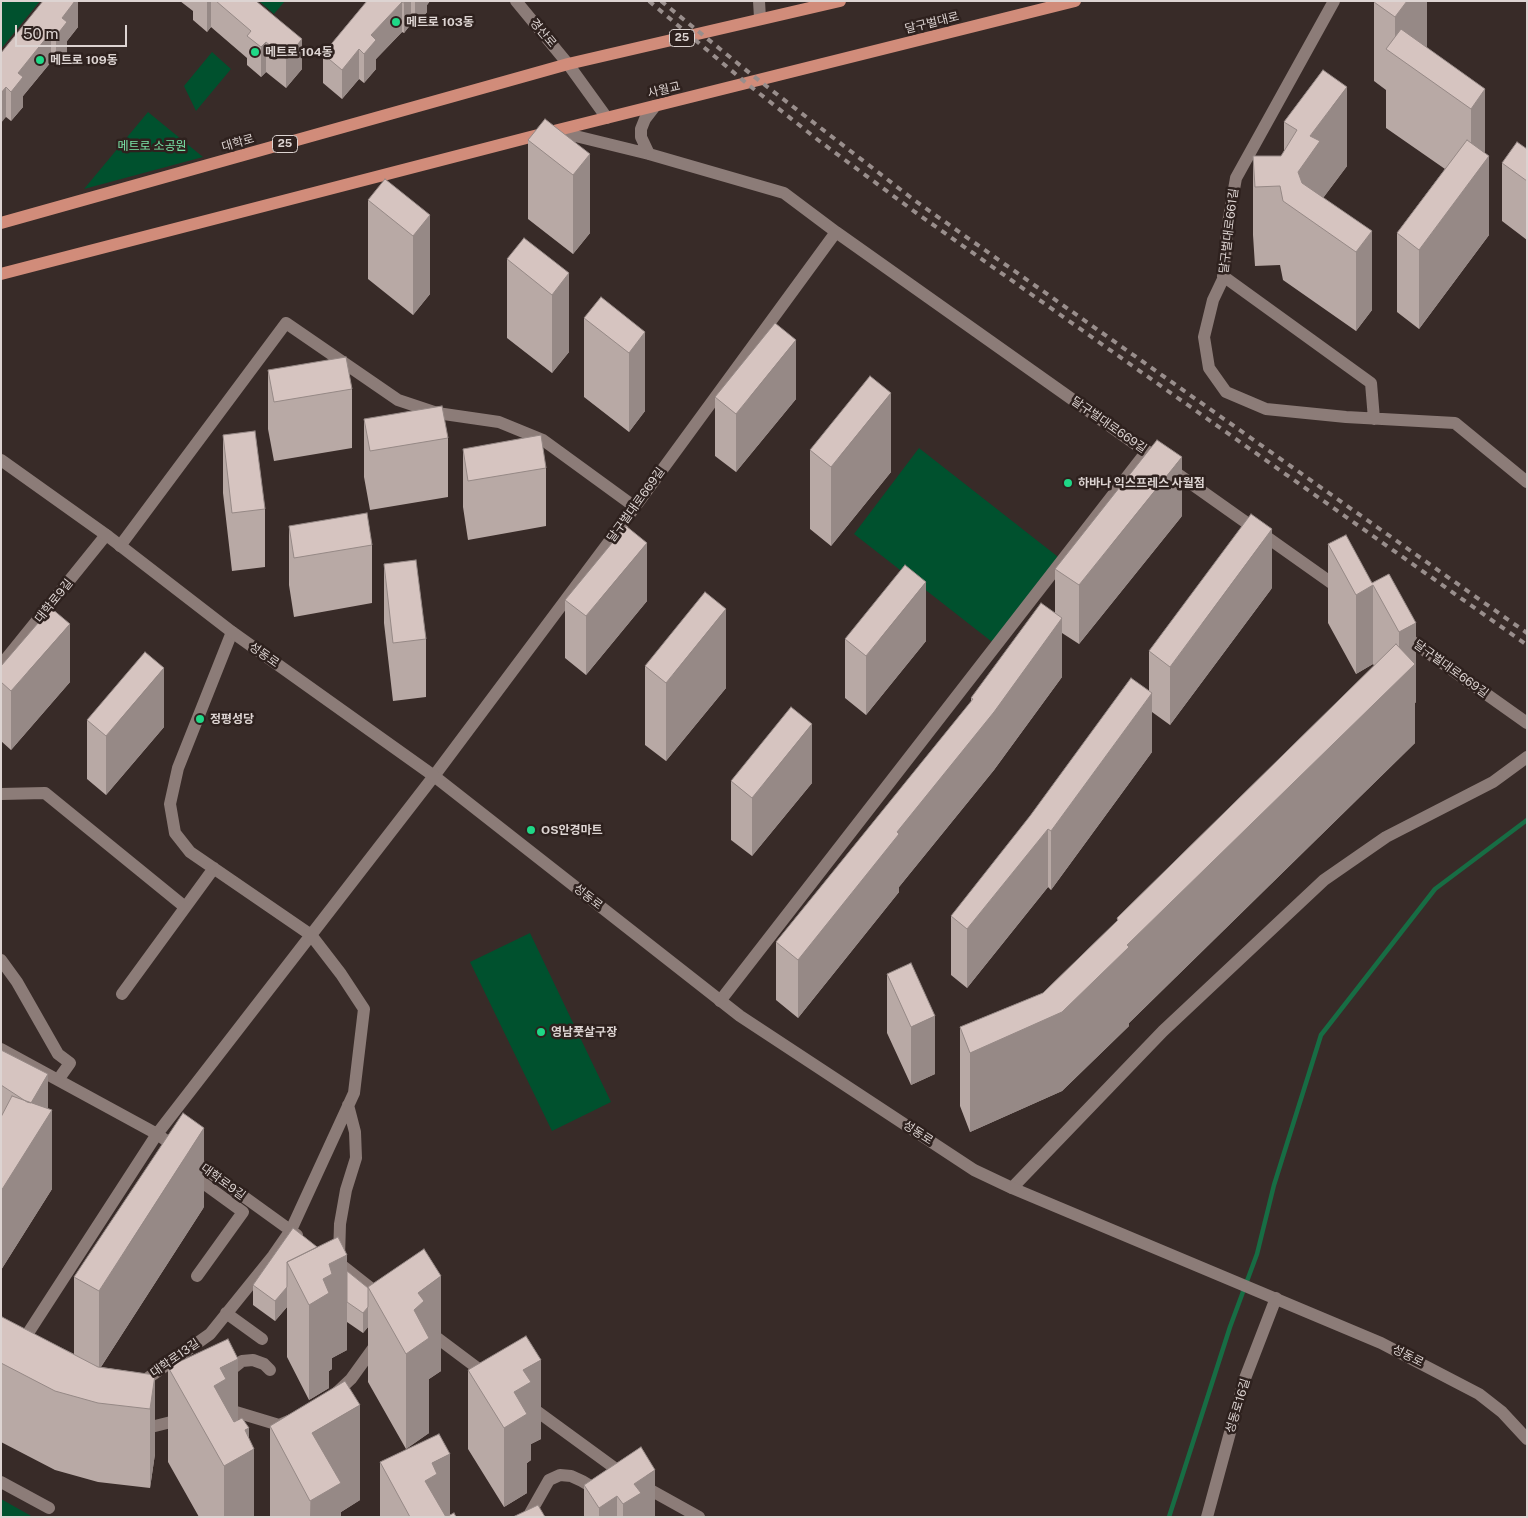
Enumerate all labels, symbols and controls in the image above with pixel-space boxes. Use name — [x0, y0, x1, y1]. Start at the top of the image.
street label: 달구벌대로 — [903, 9, 961, 37]
scale bar — [18, 15, 130, 47]
place label: 메트로 103동 — [406, 15, 474, 29]
marker: 메트로 103동 — [390, 16, 402, 28]
street label: 경산로 — [527, 16, 559, 50]
text: 50 m — [23, 25, 58, 42]
road number: 25 — [670, 29, 694, 46]
place label: 메트로 104동 — [265, 45, 333, 59]
marker: 메트로 104동 — [249, 46, 261, 58]
place label: 메트로 109동 — [50, 53, 118, 67]
marker: 메트로 109동 — [34, 54, 46, 66]
street label: 사월교 — [646, 79, 682, 101]
street label: 대학로 — [220, 132, 256, 154]
road number: 25 — [272, 136, 298, 152]
park label: 메트로 소공원 — [117, 139, 187, 153]
street label: 달구벌대로661길 — [1217, 187, 1241, 275]
street label: 달구벌대로669길 — [1069, 394, 1149, 456]
street label: 달구벌대로669길 — [604, 465, 668, 545]
place label: 하바나 익스프레스 사월점 — [1078, 476, 1205, 490]
marker: 하바나 익스프레스 사월점 — [1062, 477, 1074, 489]
street label: 대학로9길 — [32, 576, 76, 626]
street label: 달구벌대로669길 — [1411, 637, 1491, 701]
street label: 성동로 — [246, 640, 282, 670]
place label: 정평성당 — [210, 712, 254, 726]
marker: 정평성당 — [194, 713, 206, 725]
place label: OS안경마트 — [541, 823, 603, 837]
marker: OS안경마트 — [525, 824, 537, 836]
street label: 성동로 — [571, 881, 605, 913]
place label: 영남풋살구장 — [551, 1025, 617, 1039]
marker: 영남풋살구장 — [535, 1026, 547, 1038]
street label: 성동로 — [900, 1118, 936, 1148]
street label: 대학로9길 — [198, 1161, 248, 1203]
street label: 대학로13길 — [148, 1336, 202, 1380]
street label: 성동로 — [1390, 1342, 1426, 1370]
street label: 성동로16길 — [1223, 1377, 1253, 1435]

